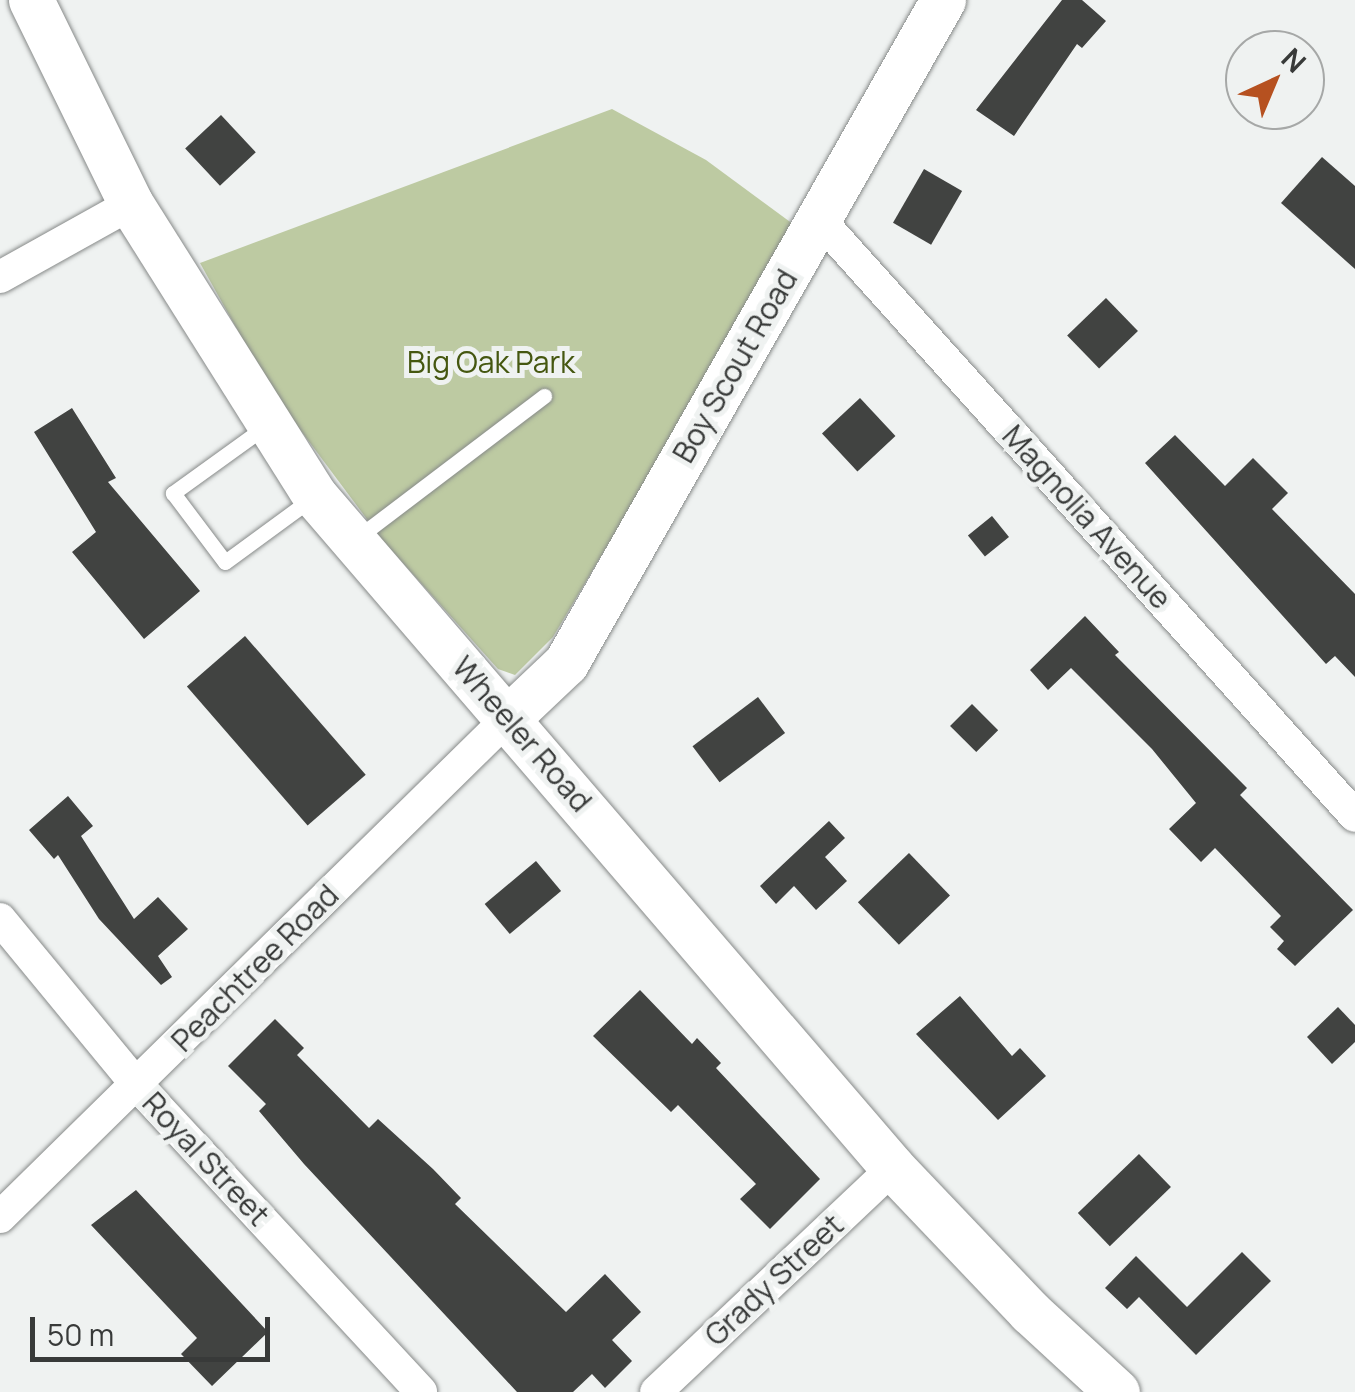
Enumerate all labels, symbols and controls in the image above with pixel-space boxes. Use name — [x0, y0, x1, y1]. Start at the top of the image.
north arrow — [1225, 30, 1325, 130]
text: N — [1274, 39, 1315, 81]
street label: Boy Scout Road — [665, 263, 805, 469]
park label: Big Oak Park — [407, 344, 575, 380]
street label: Magnolia Avenue — [995, 418, 1179, 616]
street label: Wheeler Road — [445, 649, 599, 819]
street label: Peachtree Road — [164, 877, 346, 1059]
street label: Royal Street — [135, 1085, 277, 1233]
street label: Grady Street — [697, 1207, 851, 1353]
scale bar — [35, 1297, 275, 1359]
text: 50 m — [47, 1314, 114, 1355]

